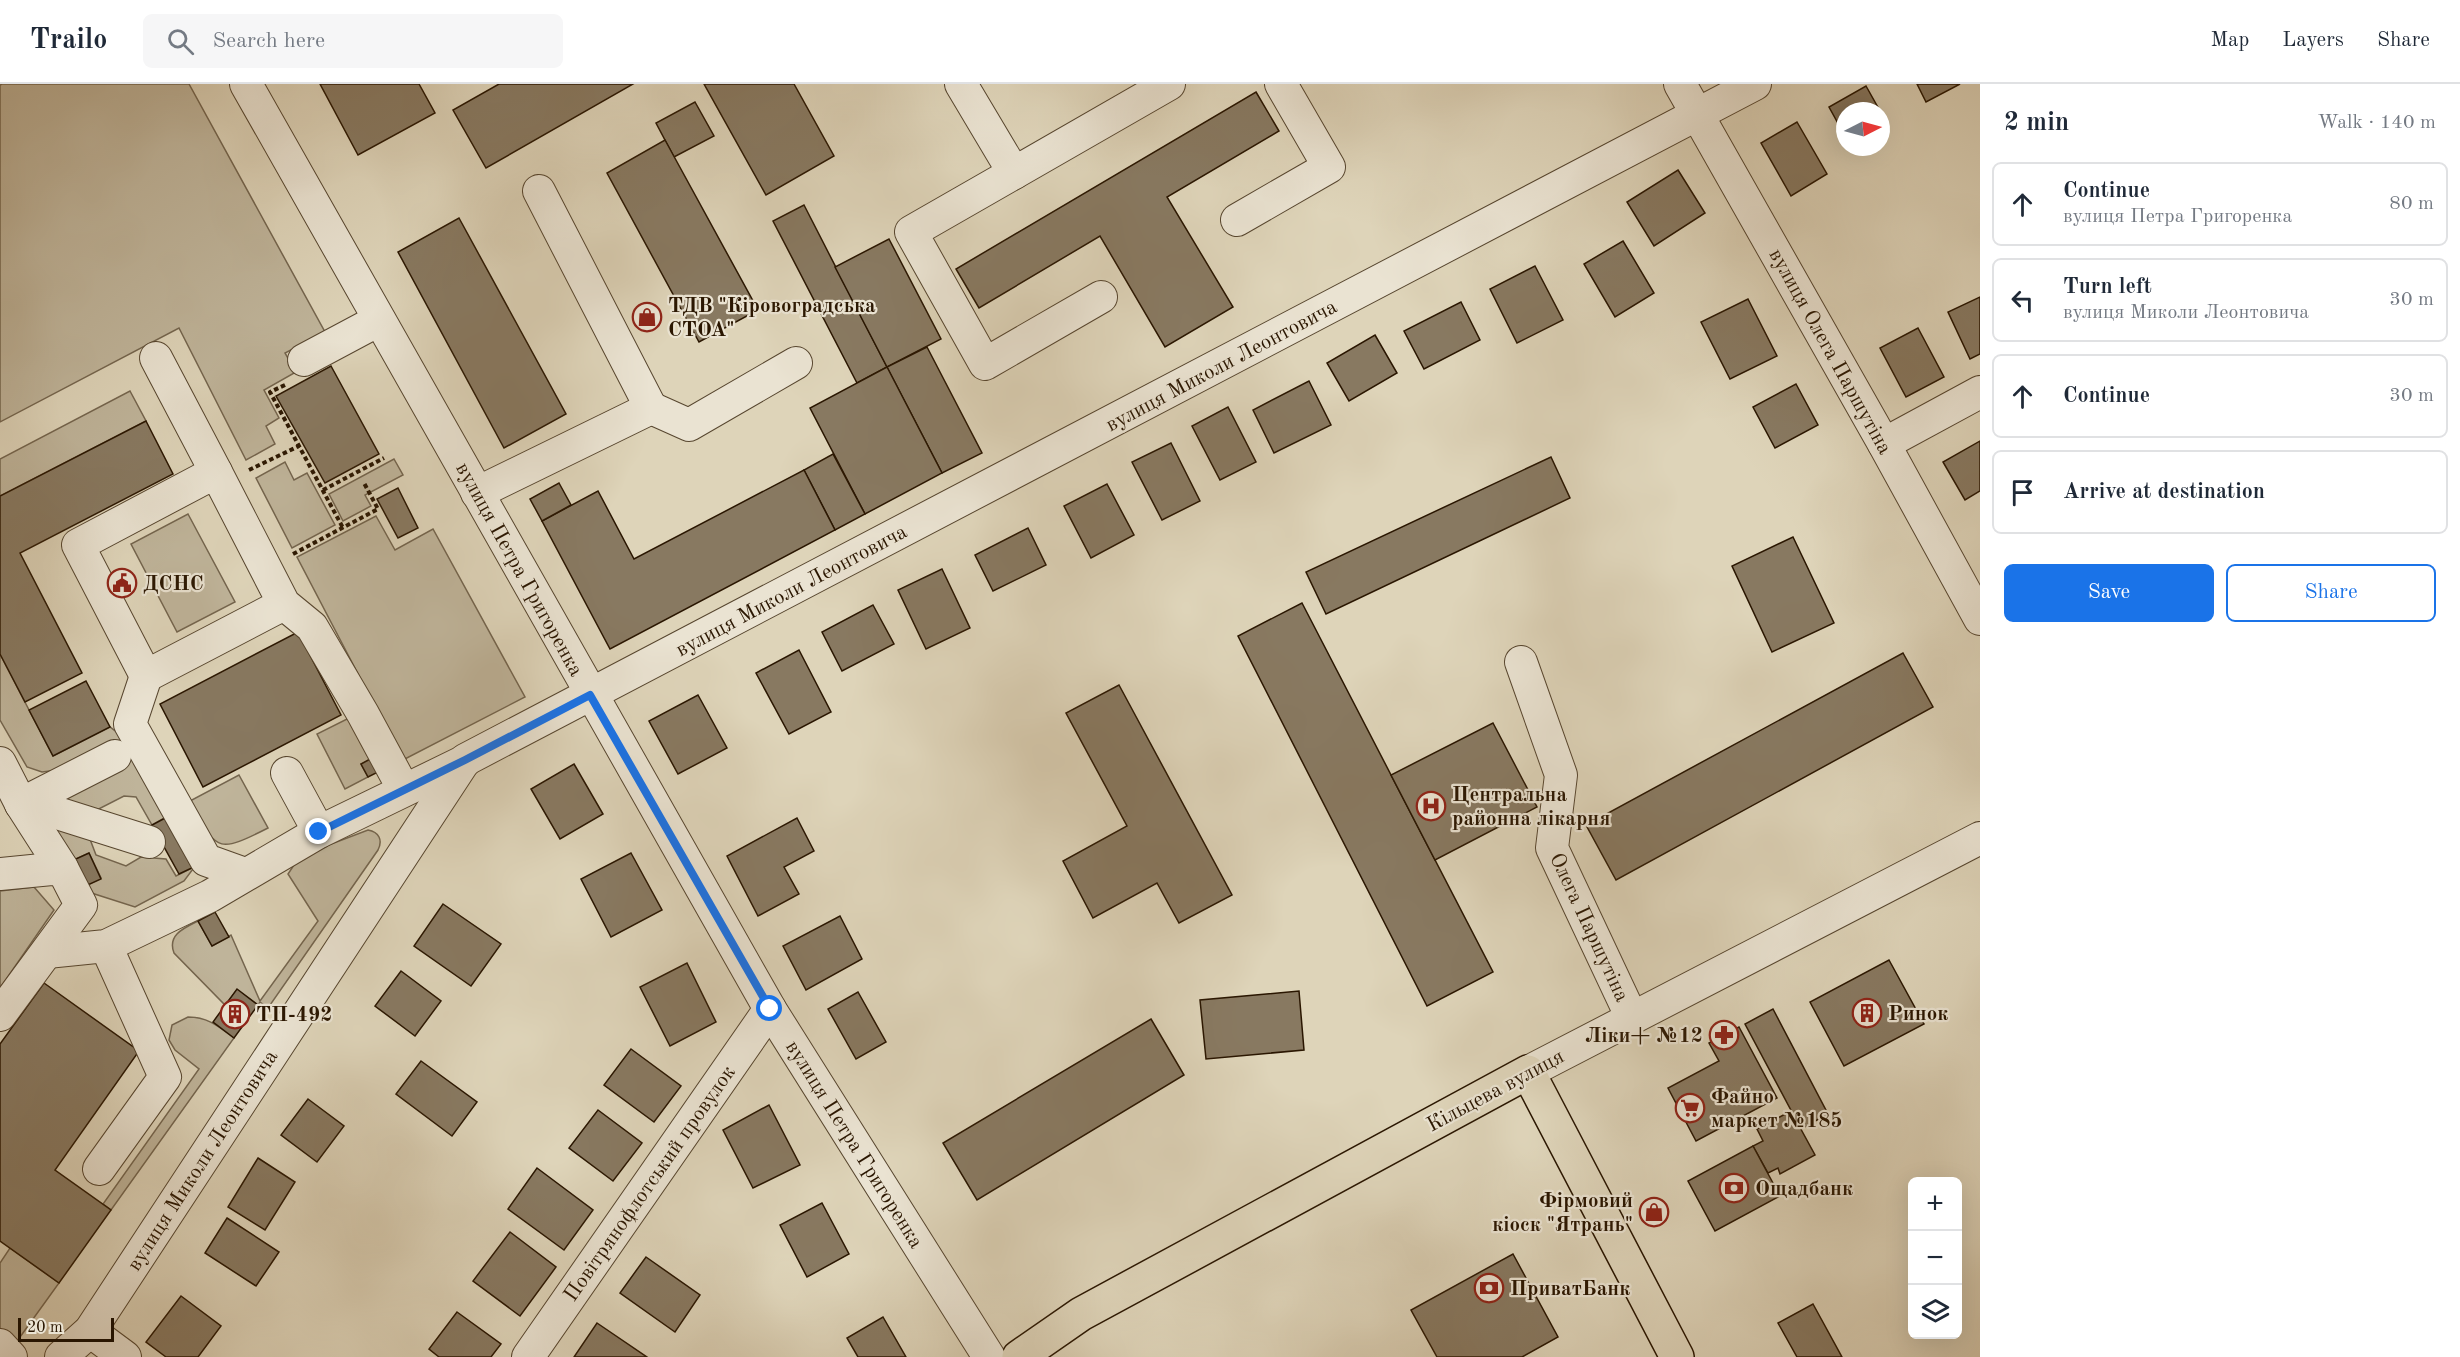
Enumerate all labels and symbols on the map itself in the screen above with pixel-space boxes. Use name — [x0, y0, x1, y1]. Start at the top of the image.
north arrow — [1836, 102, 1890, 156]
street label: вулиця Олега Паршутіна — [1764, 245, 1895, 458]
place label: ТДВ "Кіровоградська СТОА" — [668, 296, 876, 341]
street label: вулиця Миколи Леонтовича — [1103, 296, 1341, 436]
shop icon: ТДВ "Кіровоградська СТОА" — [631, 301, 663, 333]
street label: вулиця Петра Григоренка — [451, 459, 586, 680]
street label: вулиця Миколи Леонтовича — [673, 521, 911, 661]
public building icon: ДСНС — [106, 567, 138, 599]
place label: ДСНС — [143, 574, 204, 595]
place label: Центральна районна лікарня — [1452, 785, 1610, 830]
hospital icon: Центральна районна лікарня — [1415, 790, 1447, 822]
route end — [305, 818, 331, 844]
street label: Олега Паршутіна — [1545, 850, 1632, 1005]
route start — [756, 995, 782, 1021]
building icon: Ринок — [1851, 997, 1883, 1029]
building icon: ТП-492 — [219, 998, 251, 1030]
place label: Ринок — [1888, 1004, 1948, 1025]
place label: ТП-492 — [256, 1005, 332, 1026]
pharmacy icon: Ліки+ №12 — [1708, 1019, 1740, 1051]
place label: Ліки+ №12 — [1585, 1026, 1703, 1047]
street label: вулиця Петра Григоренка — [781, 1037, 926, 1252]
street label: Кільцева вулиця — [1424, 1046, 1568, 1136]
street label: вулиця Миколи Леонтовича — [124, 1047, 282, 1275]
street label: Повітрянофлотський провулок — [561, 1062, 740, 1306]
place label: Файно маркет №185 — [1711, 1087, 1843, 1132]
supermarket icon: Файно маркет №185 — [1674, 1092, 1706, 1124]
bank icon: Ощадбанк — [1718, 1172, 1750, 1204]
place label: Ощадбанк — [1755, 1179, 1853, 1200]
place label: Фірмовий кіоск "Ятрань" — [1492, 1191, 1633, 1236]
shop icon: Фірмовий кіоск "Ятрань" — [1638, 1196, 1670, 1228]
bank icon: ПриватБанк — [1473, 1272, 1505, 1304]
place label: ПриватБанк — [1510, 1279, 1630, 1300]
scale bar — [18, 1315, 114, 1342]

